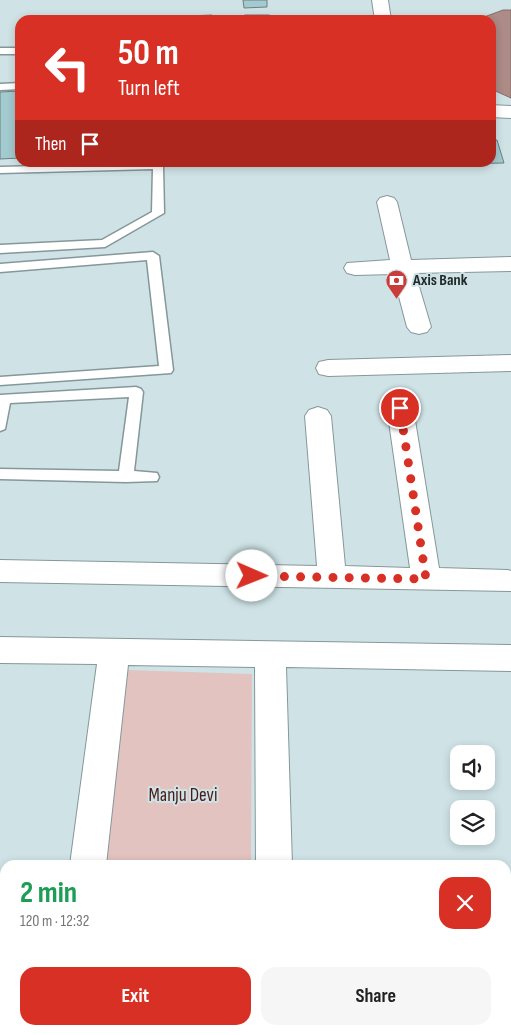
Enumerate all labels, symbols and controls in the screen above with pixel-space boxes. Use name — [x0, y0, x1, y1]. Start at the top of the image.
text: 50 m — [118, 32, 179, 75]
icon: left — [35, 35, 100, 100]
text: Turn left — [118, 75, 180, 102]
icon: arrive — [76, 130, 104, 158]
text: Then — [35, 133, 66, 156]
bank icon: Axis Bank — [385, 268, 409, 299]
place label: Axis Bank — [412, 271, 468, 290]
pin — [379, 387, 421, 429]
icon: arrive — [386, 394, 414, 422]
position arrow — [225, 549, 277, 601]
map controls — [450, 745, 495, 845]
button: sound — [450, 745, 495, 790]
park label: Manju Devi — [149, 784, 217, 807]
button: layers — [450, 800, 495, 845]
text: 2 min — [20, 875, 77, 911]
button: close — [439, 877, 491, 929]
text: 120 m · 12:32 — [20, 912, 89, 931]
button: Exit — [20, 967, 251, 1025]
button: Share — [261, 967, 491, 1025]

